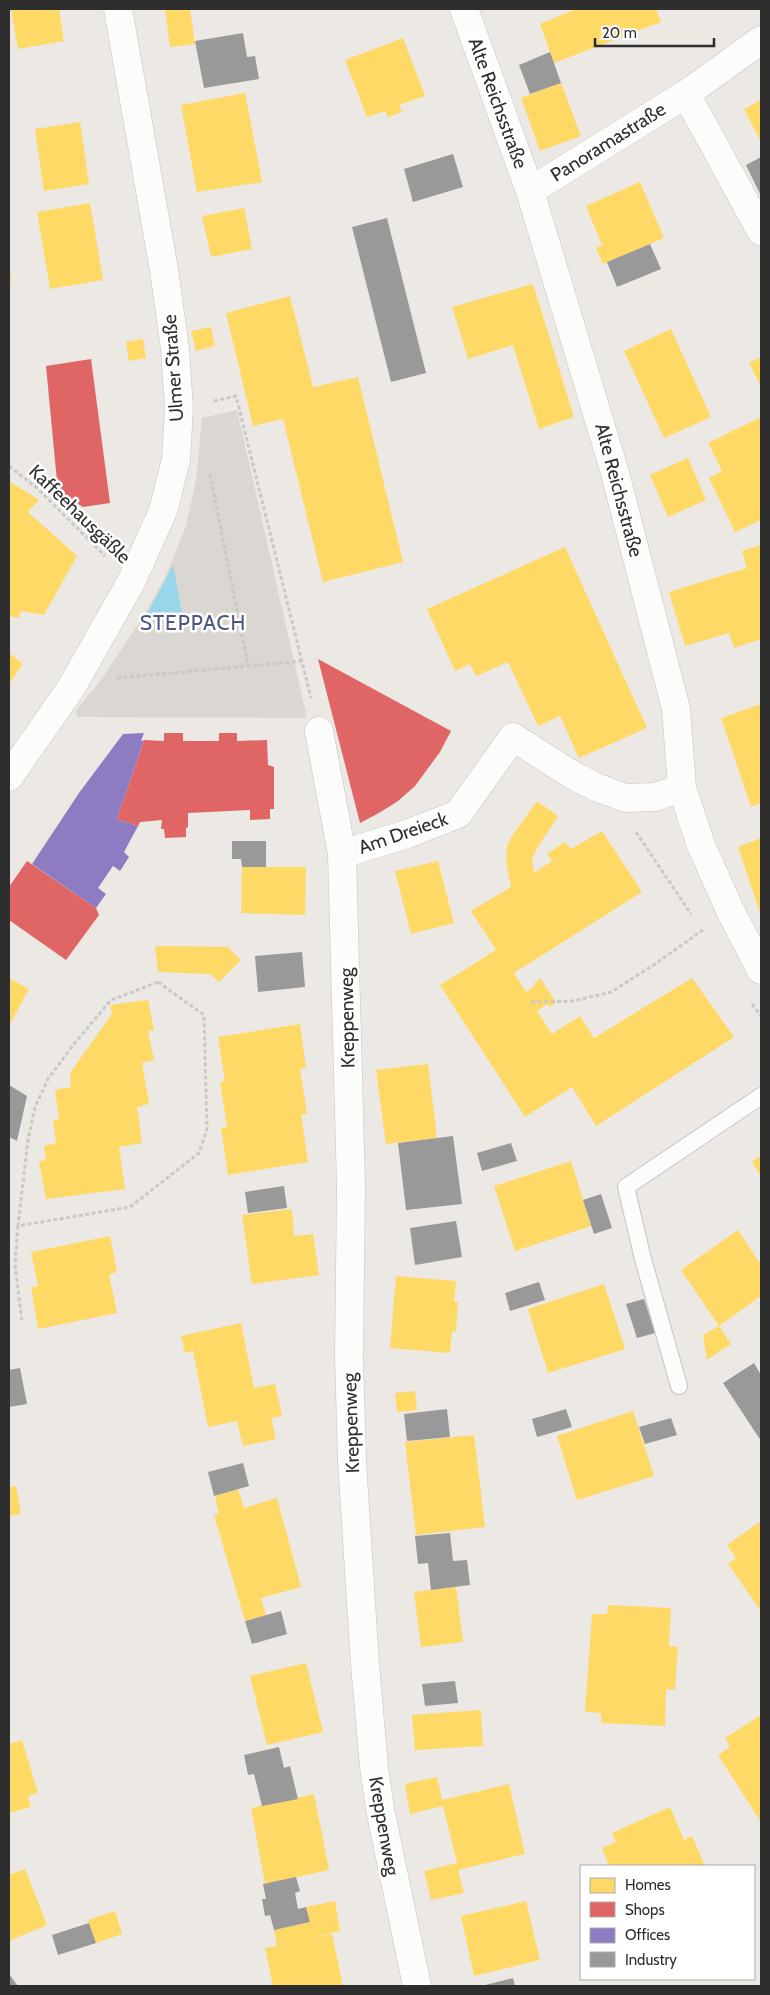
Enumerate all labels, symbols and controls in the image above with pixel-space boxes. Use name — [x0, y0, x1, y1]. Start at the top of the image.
scale bar — [595, 15, 714, 47]
text: 20 m — [602, 24, 637, 42]
street label: Alte Reichsstraße — [464, 34, 532, 172]
street label: Panoramastraße — [546, 97, 670, 187]
street label: Ulmer Straße — [158, 313, 188, 422]
street label: Alte Reichsstraße — [590, 420, 648, 560]
street label: Kaffeehausgäßle — [24, 460, 136, 568]
district label: STEPPACH — [140, 610, 246, 635]
street label: Am Dreieck — [355, 807, 451, 859]
street label: Kreppenweg — [335, 967, 359, 1068]
street label: Kreppenweg — [338, 1372, 364, 1474]
street label: Kreppenweg — [364, 1775, 404, 1878]
legend — [580, 1865, 755, 1980]
text: Homes — [625, 1876, 671, 1894]
text: Shops — [625, 1901, 665, 1919]
text: Offices — [625, 1926, 670, 1944]
text: Industry — [625, 1951, 677, 1969]

